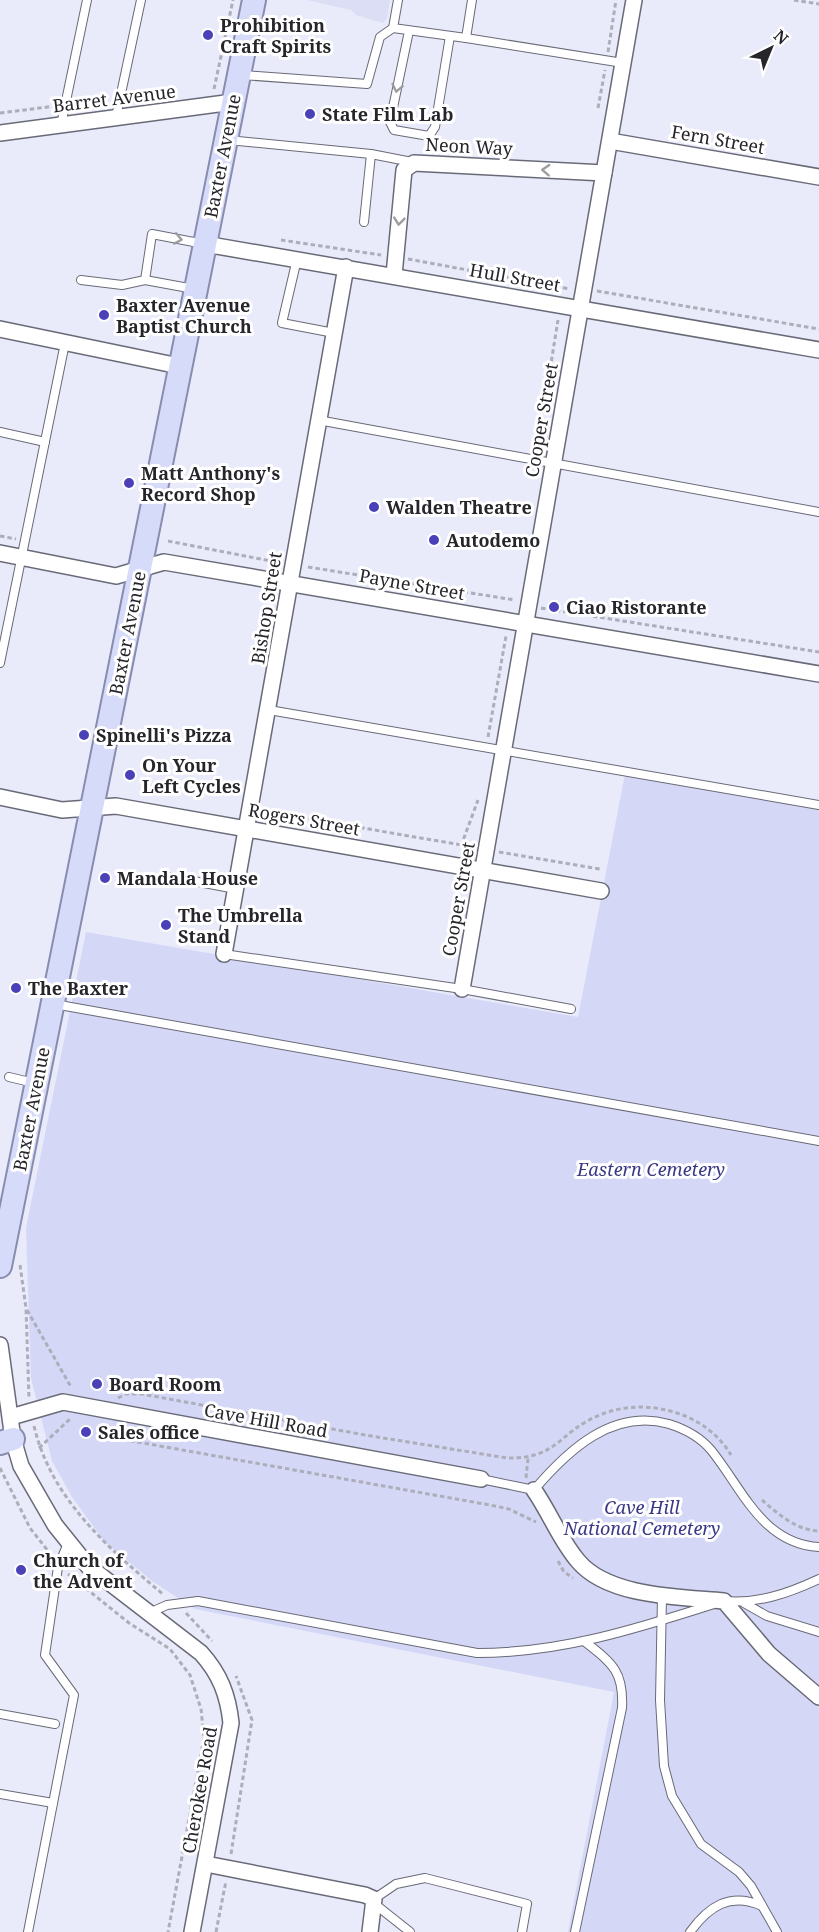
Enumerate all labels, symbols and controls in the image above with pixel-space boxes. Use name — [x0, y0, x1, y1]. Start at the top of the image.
place label: Prohibition Craft Spirits — [220, 13, 332, 58]
north arrow — [741, 18, 801, 78]
text: N — [769, 25, 794, 50]
marker: Prohibition Craft Spirits — [201, 28, 215, 42]
street label: Barret Avenue — [51, 79, 177, 117]
one-way arrow — [391, 82, 404, 92]
street label: Baxter Avenue — [198, 92, 246, 220]
place label: State Film Lab — [322, 102, 453, 126]
marker: State Film Lab — [303, 107, 317, 121]
street label: Fern Street — [669, 119, 767, 159]
street label: Neon Way — [425, 132, 514, 160]
one-way arrow — [541, 163, 550, 176]
one-way arrow — [393, 216, 406, 225]
one-way arrow — [173, 232, 183, 245]
street label: Hull Street — [468, 257, 562, 297]
place label: Baxter Avenue Baptist Church — [116, 293, 252, 338]
marker: Baxter Avenue Baptist Church — [97, 308, 111, 322]
street label: Cooper Street — [519, 361, 563, 479]
place label: Matt Anthony's Record Shop — [141, 461, 280, 506]
marker: Matt Anthony's Record Shop — [122, 476, 136, 490]
place label: Walden Theatre — [386, 495, 532, 519]
marker: Walden Theatre — [367, 500, 381, 514]
place label: Autodemo — [446, 528, 540, 552]
marker: Autodemo — [427, 533, 441, 547]
street label: Bishop Street — [245, 550, 287, 666]
street label: Payne Street — [357, 563, 467, 605]
street label: Baxter Avenue — [103, 569, 151, 697]
place label: Ciao Ristorante — [566, 595, 707, 619]
marker: Ciao Ristorante — [547, 600, 561, 614]
place label: Spinelli's Pizza — [96, 723, 232, 747]
marker: Spinelli's Pizza — [77, 728, 91, 742]
place label: On Your Left Cycles — [142, 753, 241, 798]
marker: On Your Left Cycles — [123, 768, 137, 782]
street label: Rogers Street — [246, 797, 362, 841]
street label: Cooper Street — [436, 840, 480, 958]
place label: Mandala House — [117, 866, 258, 890]
marker: Mandala House — [98, 871, 112, 885]
place label: The Umbrella Stand — [178, 903, 303, 948]
marker: The Umbrella Stand — [159, 918, 173, 932]
place label: The Baxter — [28, 976, 129, 1000]
marker: The Baxter — [9, 981, 23, 995]
street label: Baxter Avenue — [7, 1045, 55, 1173]
park label: Eastern Cemetery — [576, 1157, 725, 1181]
place label: Board Room — [109, 1372, 222, 1396]
marker: Board Room — [90, 1377, 104, 1391]
street label: Cave Hill Road — [202, 1397, 330, 1443]
place label: Sales office — [98, 1420, 199, 1444]
marker: Sales office — [79, 1425, 93, 1439]
park label: Cave Hill National Cemetery — [563, 1495, 720, 1540]
place label: Church of the Advent — [33, 1548, 133, 1593]
marker: Church of the Advent — [14, 1563, 28, 1577]
street label: Cherokee Road — [176, 1725, 222, 1855]

